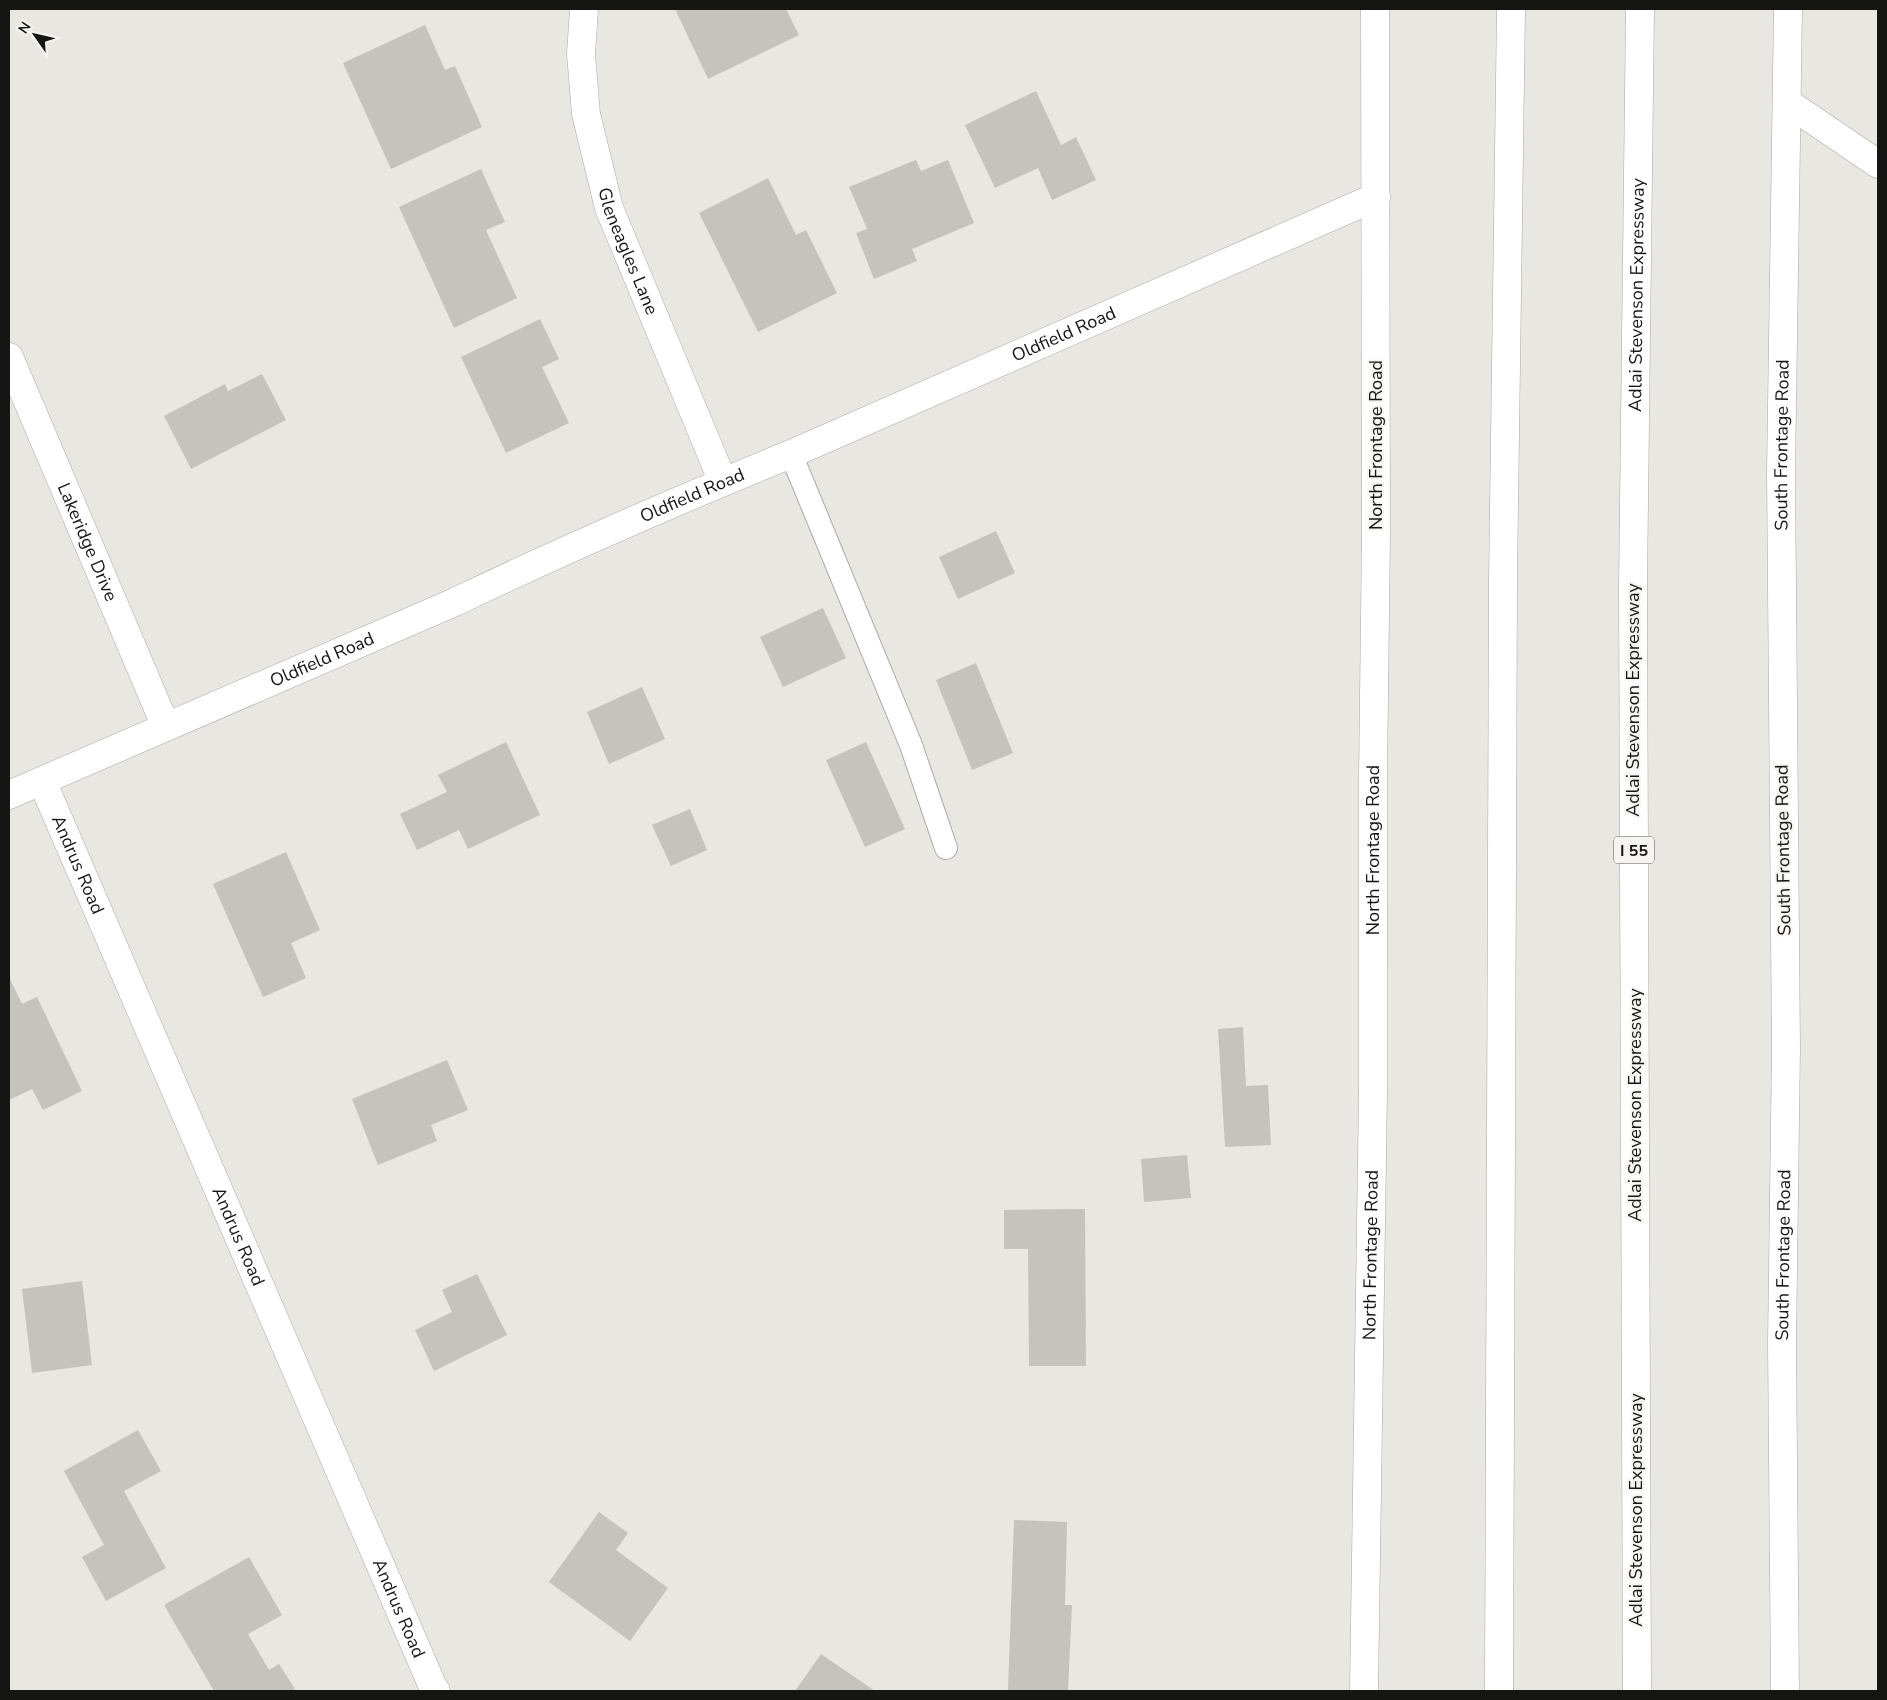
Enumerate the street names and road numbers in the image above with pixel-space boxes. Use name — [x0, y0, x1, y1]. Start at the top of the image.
street label: Adlai Stevenson Expressway — [1623, 177, 1650, 412]
street label: Gleneagles Lane — [592, 185, 664, 318]
street label: Oldfield Road — [1008, 301, 1120, 368]
street label: South Frontage Road — [1769, 359, 1795, 531]
street label: North Frontage Road — [1364, 360, 1388, 530]
street label: Oldfield Road — [636, 462, 748, 528]
street label: Lakeridge Drive — [52, 479, 123, 605]
street label: Adlai Stevenson Expressway — [1621, 583, 1645, 817]
street label: Oldfield Road — [266, 626, 378, 693]
street label: South Frontage Road — [1770, 764, 1796, 936]
street label: North Frontage Road — [1361, 765, 1385, 935]
street label: Andrus Road — [46, 811, 110, 918]
road number: I 55 — [1614, 836, 1654, 864]
street label: Adlai Stevenson Expressway — [1623, 988, 1647, 1222]
street label: South Frontage Road — [1770, 1169, 1796, 1341]
street label: North Frontage Road — [1357, 1170, 1384, 1340]
street label: Andrus Road — [207, 1183, 270, 1290]
street label: Adlai Stevenson Expressway — [1624, 1393, 1648, 1627]
street label: Andrus Road — [367, 1555, 431, 1662]

